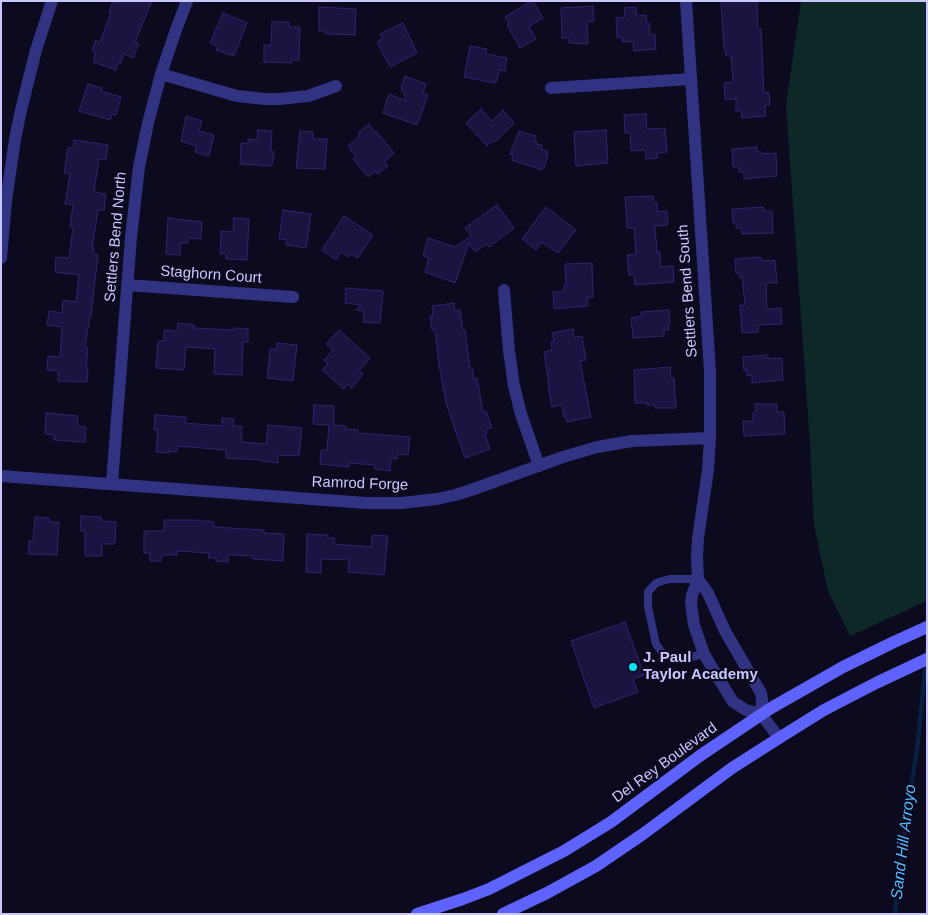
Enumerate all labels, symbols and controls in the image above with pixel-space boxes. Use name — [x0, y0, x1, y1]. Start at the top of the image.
street label: Settlers Bend North — [101, 171, 131, 303]
street label: Settlers Bend South — [674, 224, 702, 358]
street label: Staghorn Court — [160, 262, 262, 288]
street label: Ramrod Forge — [311, 473, 409, 495]
place label: J. Paul Taylor Academy — [643, 649, 758, 684]
marker: J. Paul Taylor Academy — [627, 661, 639, 673]
street label: Del Rey Boulevard — [609, 719, 721, 807]
water label: Sand Hill Arroyo — [887, 783, 921, 901]

